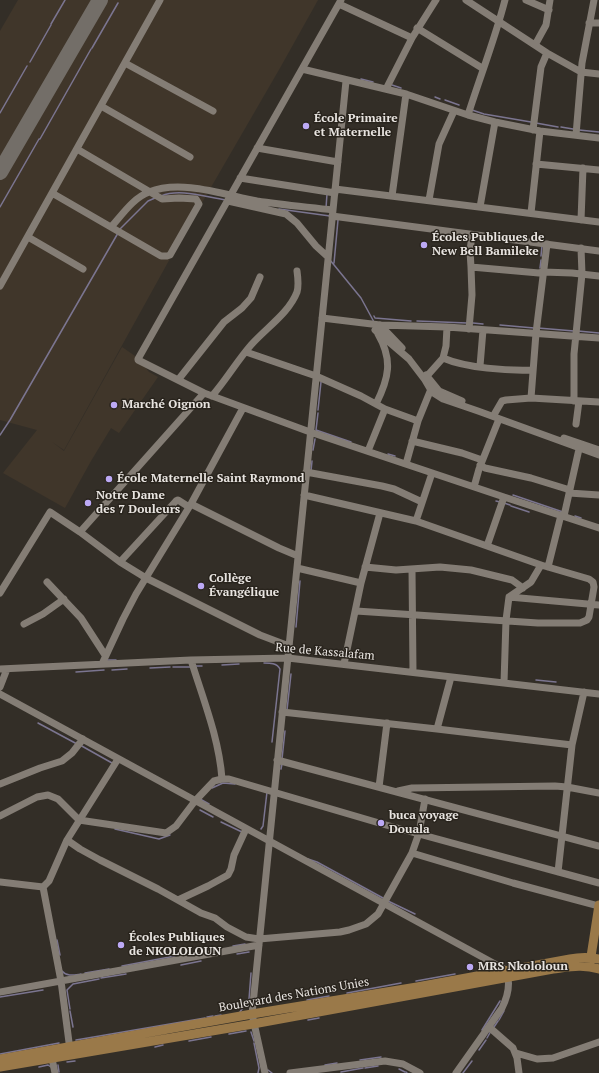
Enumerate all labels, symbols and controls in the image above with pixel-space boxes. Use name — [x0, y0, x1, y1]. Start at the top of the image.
place label: École Primaire et Maternelle — [314, 112, 398, 140]
marker: École Primaire et Maternelle — [301, 121, 311, 131]
place label: Écoles Publiques de New Bell Bamileke — [432, 231, 544, 259]
marker: Écoles Publiques de New Bell Bamileke — [419, 240, 429, 250]
place label: Marché Oignon — [122, 398, 211, 412]
marker: Marché Oignon — [109, 400, 119, 410]
place label: École Maternelle Saint Raymond — [117, 472, 304, 486]
marker: École Maternelle Saint Raymond — [104, 474, 114, 484]
place label: Notre Dame des 7 Douleurs — [96, 489, 180, 517]
marker: Notre Dame des 7 Douleurs — [83, 498, 93, 508]
place label: Collège Évangélique — [209, 572, 279, 600]
marker: Collège Évangélique — [196, 581, 206, 591]
street label: Rue de Kassalafam — [275, 640, 375, 664]
place label: buca voyage Douala — [389, 809, 459, 837]
marker: buca voyage Douala — [376, 818, 386, 828]
place label: Écoles Publiques de NKOLOLOUN — [129, 931, 225, 959]
marker: Écoles Publiques de NKOLOLOUN — [116, 940, 126, 950]
place label: MRS Nkololoun — [478, 960, 568, 974]
marker: MRS Nkololoun — [465, 962, 475, 972]
street label: Boulevard des Nations Unies — [218, 975, 370, 1015]

